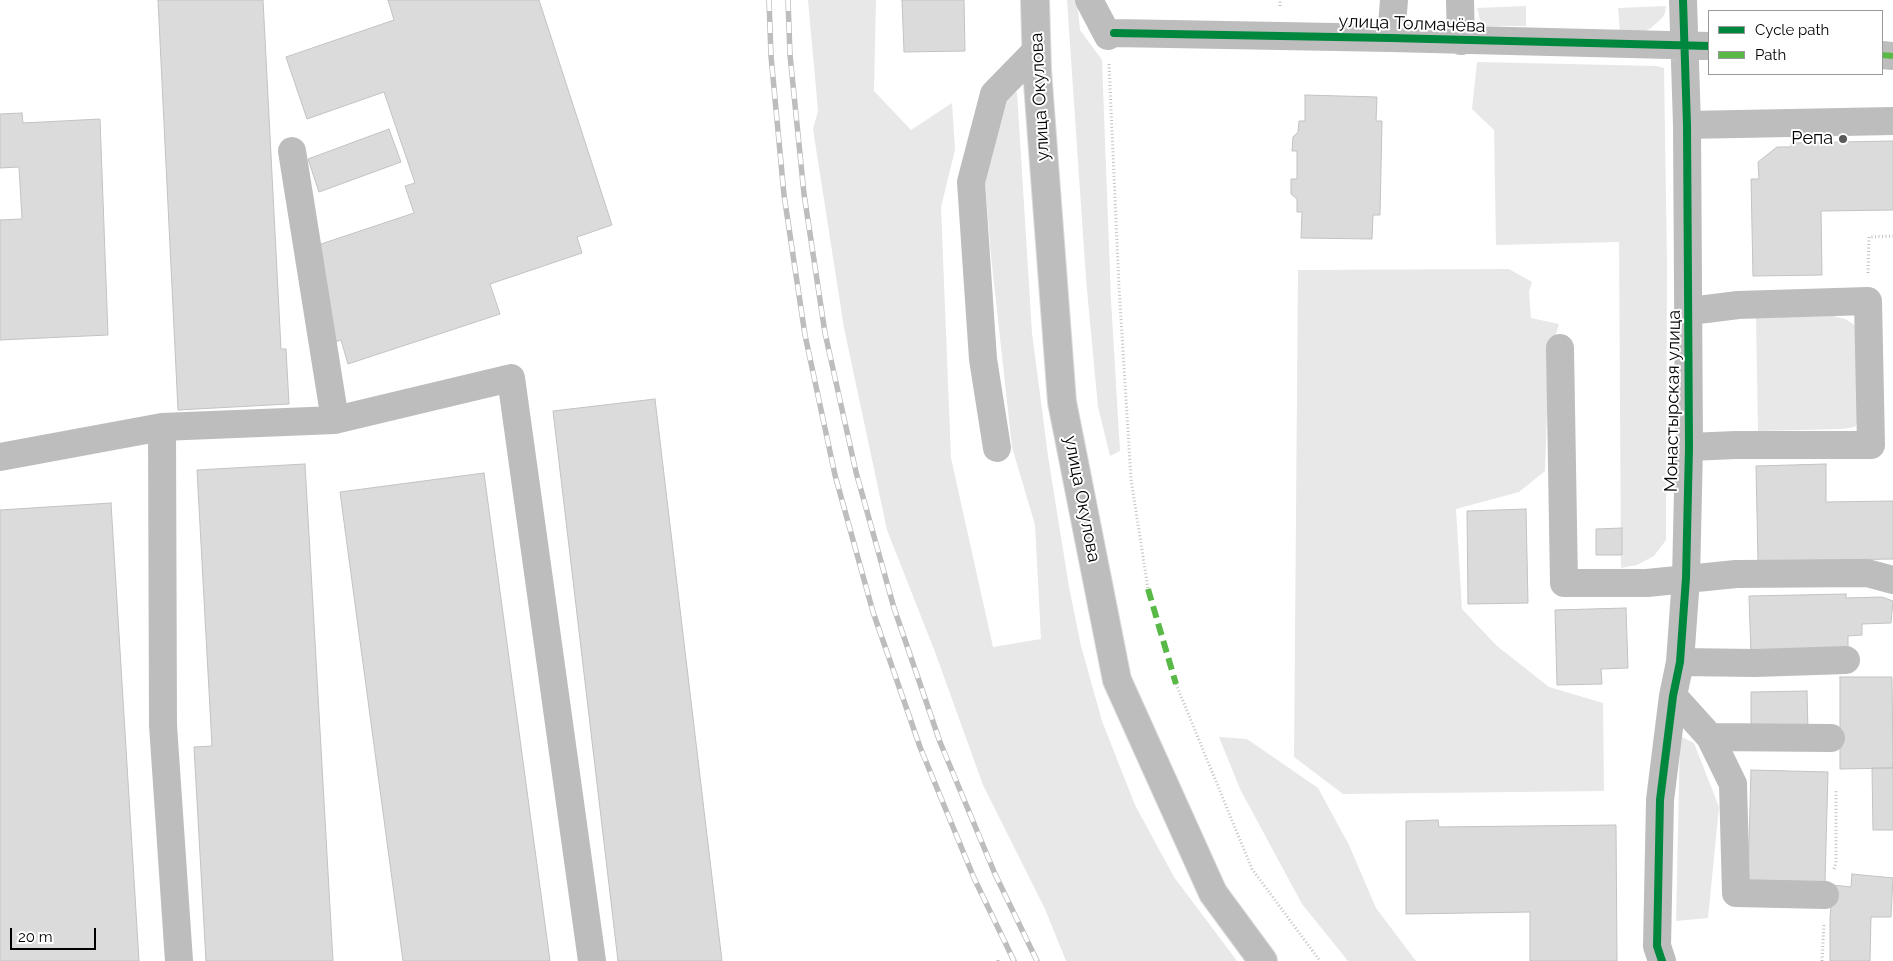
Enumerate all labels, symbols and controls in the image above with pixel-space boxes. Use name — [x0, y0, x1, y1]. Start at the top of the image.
legend — [1708, 10, 1883, 75]
street label: улица Толмачёва — [1338, 11, 1486, 37]
text: Cycle path — [1755, 21, 1829, 39]
street label: улица Окулова — [1026, 32, 1054, 162]
text: Path — [1755, 46, 1786, 64]
place label: Репа — [1791, 128, 1833, 150]
marker: Репа — [1837, 133, 1849, 145]
street label: Монастырская улица — [1661, 310, 1685, 492]
street label: улица Окулова — [1059, 434, 1105, 564]
scale bar — [12, 918, 99, 950]
text: 20 m — [18, 928, 53, 946]

